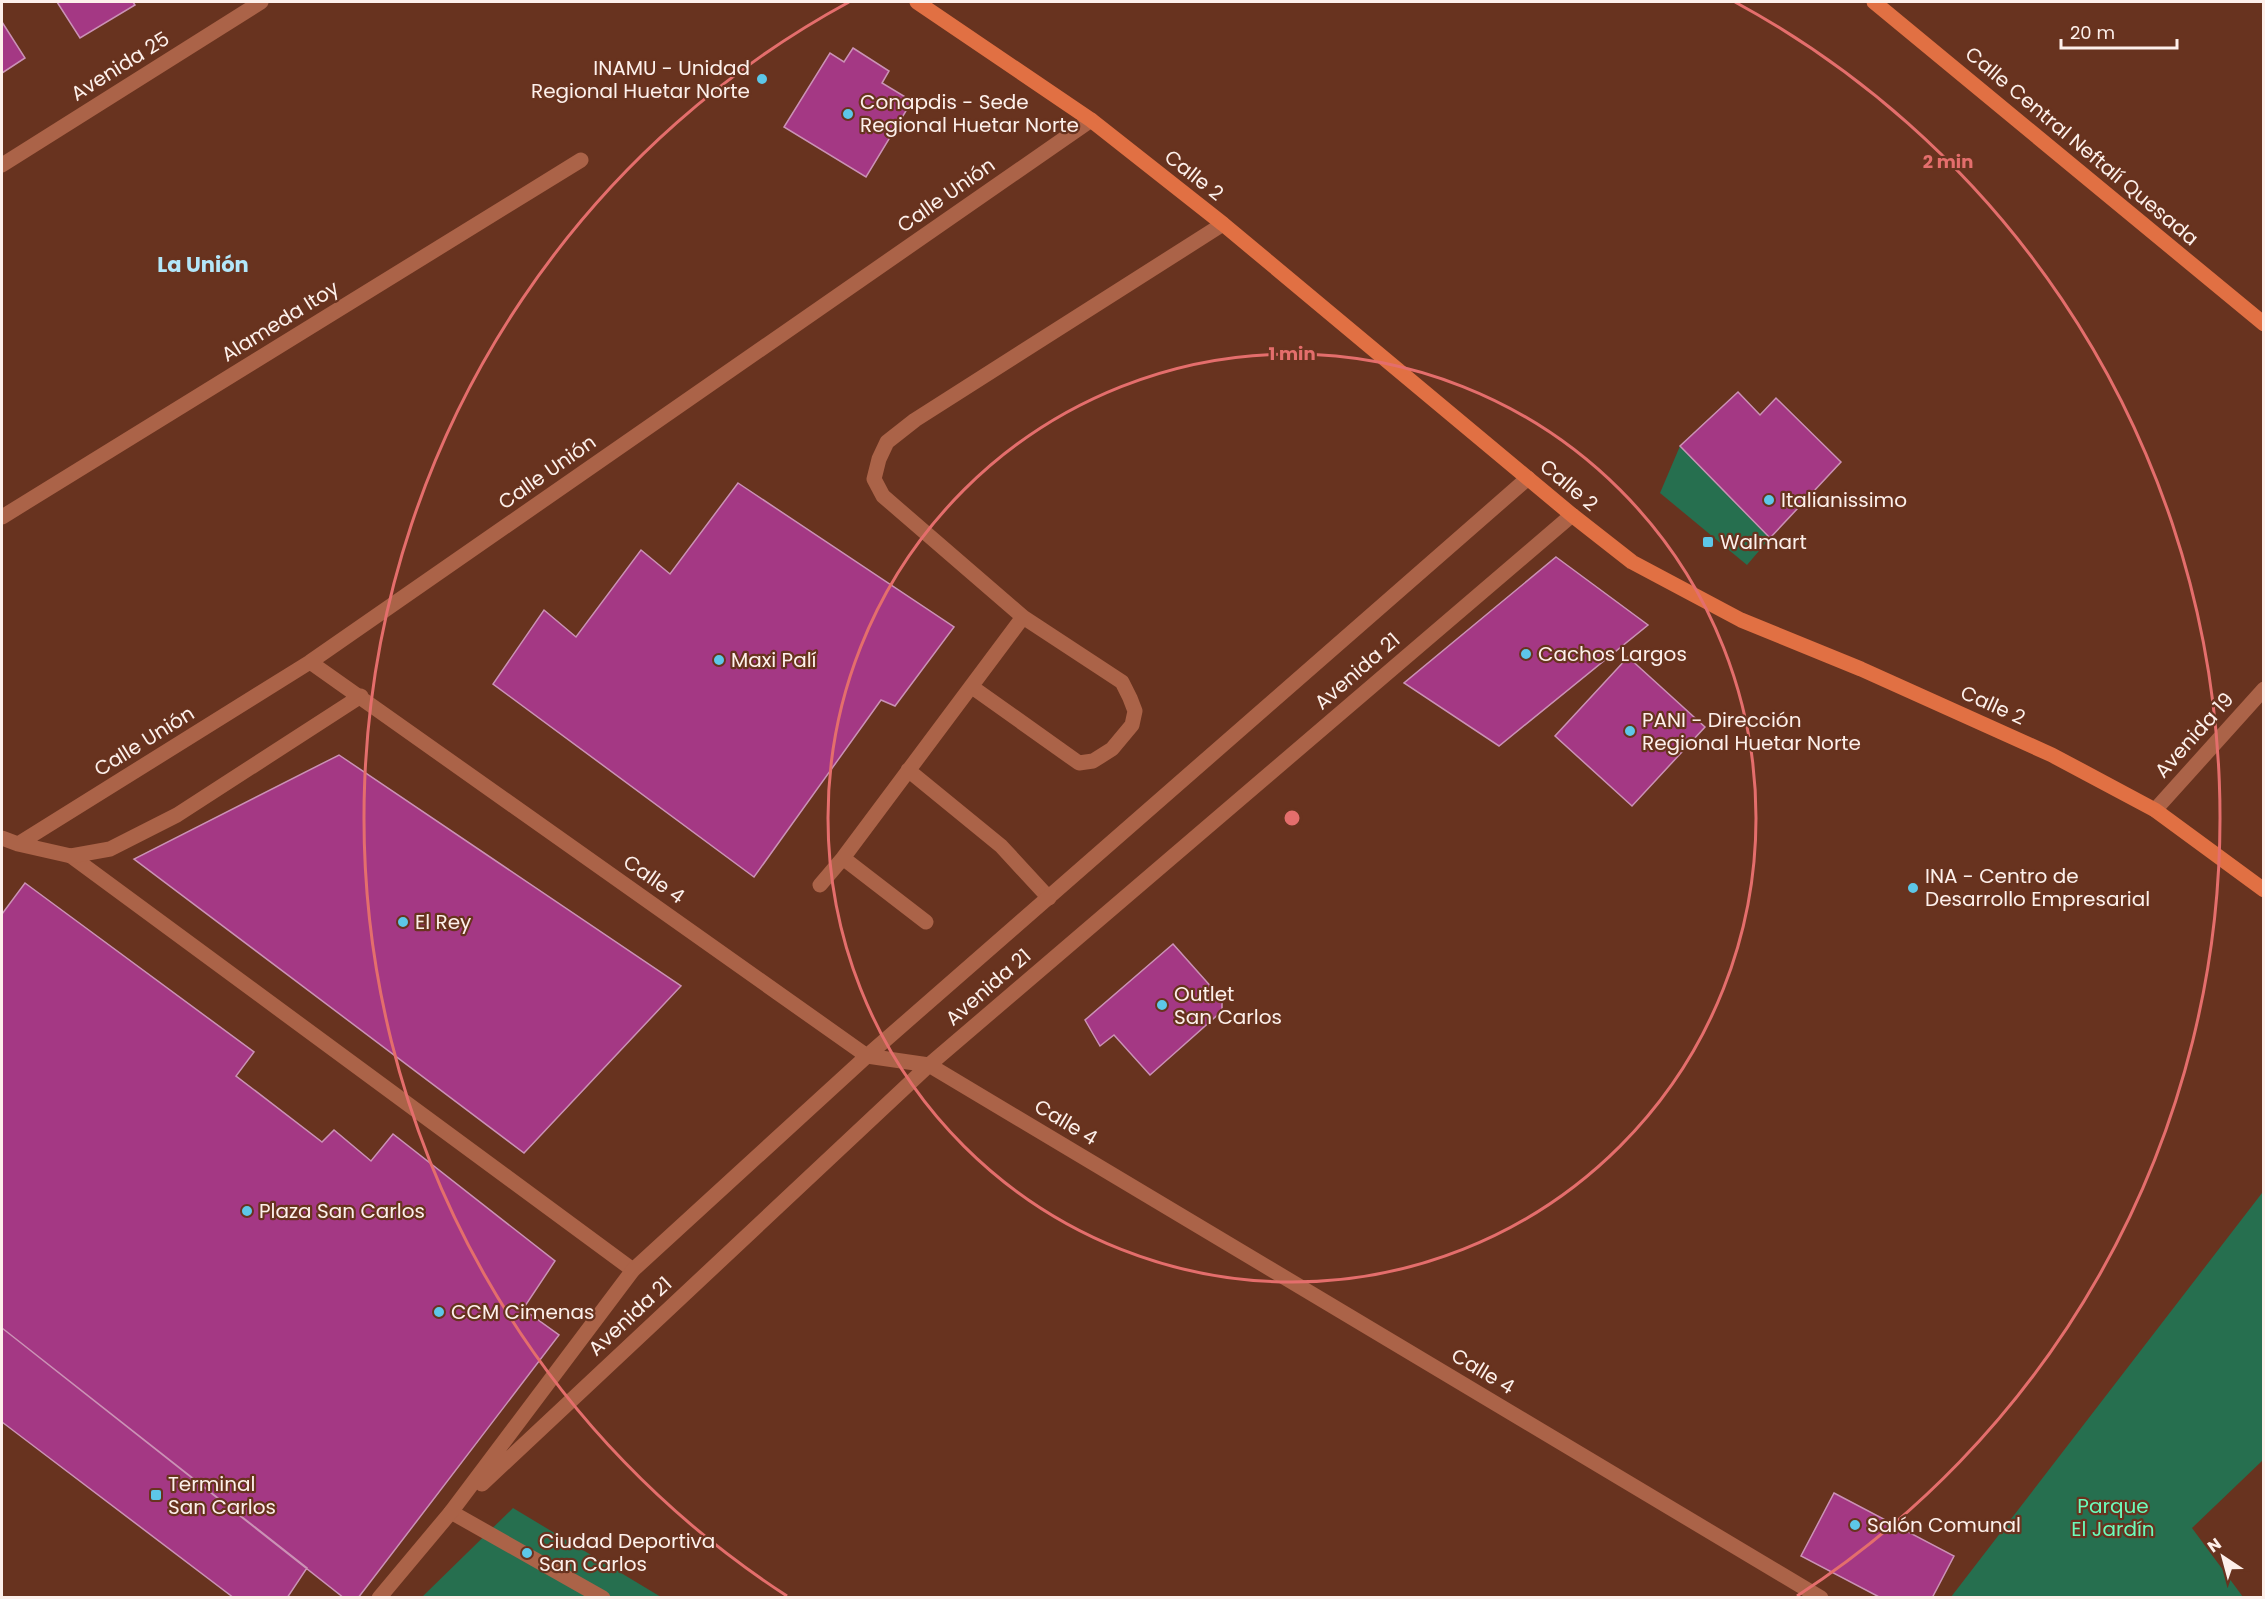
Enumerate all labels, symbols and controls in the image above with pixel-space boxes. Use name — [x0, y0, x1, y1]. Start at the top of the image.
scale bar — [2061, 12, 2176, 50]
text: 20 m — [2070, 20, 2115, 45]
street label: Avenida 25 — [65, 25, 175, 107]
street label: Calle Central Neftalí Quesada — [1959, 40, 2205, 252]
place label: INAMU - Unidad Regional Huetar Norte — [531, 54, 750, 105]
marker: INAMU - Unidad Regional Huetar Norte — [755, 72, 769, 86]
place label: Conapdis - Sede Regional Huetar Norte — [860, 88, 1079, 139]
marker: Conapdis - Sede Regional Huetar Norte — [841, 107, 855, 121]
street label: Calle 2 — [1159, 143, 1229, 207]
text: 2 min — [1923, 149, 1973, 174]
street label: Calle Unión — [892, 151, 1000, 239]
district label: La Unión — [157, 250, 249, 279]
street label: Alameda Itoy — [216, 274, 344, 368]
text: 1 min — [1268, 341, 1316, 366]
street label: Calle Unión — [493, 428, 601, 516]
street label: Calle 2 — [1534, 452, 1604, 518]
place label: Italianissimo — [1781, 486, 1907, 514]
marker: Italianissimo — [1762, 493, 1776, 507]
place label: Walmart — [1720, 528, 1807, 556]
marker: Walmart — [1701, 535, 1715, 549]
street label: Avenida 21 — [1308, 626, 1406, 716]
place label: Cachos Largos — [1538, 640, 1687, 668]
place label: Maxi Palí — [731, 646, 817, 674]
marker: Cachos Largos — [1519, 647, 1533, 661]
marker: Maxi Palí — [712, 653, 726, 667]
street label: Calle 2 — [1956, 678, 2030, 732]
street label: Avenida 19 — [2148, 686, 2240, 784]
street label: Calle Unión — [89, 699, 199, 783]
place label: PANI - Dirección Regional Huetar Norte — [1642, 706, 1861, 757]
marker: PANI - Dirección Regional Huetar Norte — [1623, 724, 1637, 738]
centre of rings — [1282, 808, 1302, 828]
street label: Calle 4 — [618, 848, 690, 910]
place label: INA - Centro de Desarrollo Empresarial — [1925, 862, 2150, 913]
marker: INA - Centro de Desarrollo Empresarial — [1906, 881, 1920, 895]
place label: El Rey — [415, 908, 471, 936]
marker: El Rey — [396, 915, 410, 929]
street label: Avenida 21 — [939, 942, 1037, 1032]
place label: Outlet San Carlos — [1174, 980, 1282, 1031]
marker: Outlet San Carlos — [1155, 998, 1169, 1012]
street label: Calle 4 — [1029, 1092, 1103, 1152]
place label: Plaza San Carlos — [259, 1197, 425, 1225]
marker: Plaza San Carlos — [240, 1204, 254, 1218]
street label: Avenida 21 — [582, 1270, 678, 1362]
place label: CCM Cimenas — [451, 1298, 595, 1326]
marker: CCM Cimenas — [432, 1305, 446, 1319]
street label: Calle 4 — [1446, 1341, 1520, 1401]
place label: Terminal San Carlos — [168, 1470, 276, 1521]
marker: Terminal San Carlos — [149, 1488, 163, 1502]
park label: Parque El Jardín — [2071, 1492, 2155, 1543]
place label: Salón Comunal — [1867, 1511, 2021, 1539]
marker: Salón Comunal — [1848, 1518, 1862, 1532]
place label: Ciudad Deportiva San Carlos — [539, 1527, 715, 1578]
north arrow — [2193, 1527, 2253, 1587]
text: N — [2203, 1532, 2226, 1558]
marker: Ciudad Deportiva San Carlos — [520, 1546, 534, 1560]

